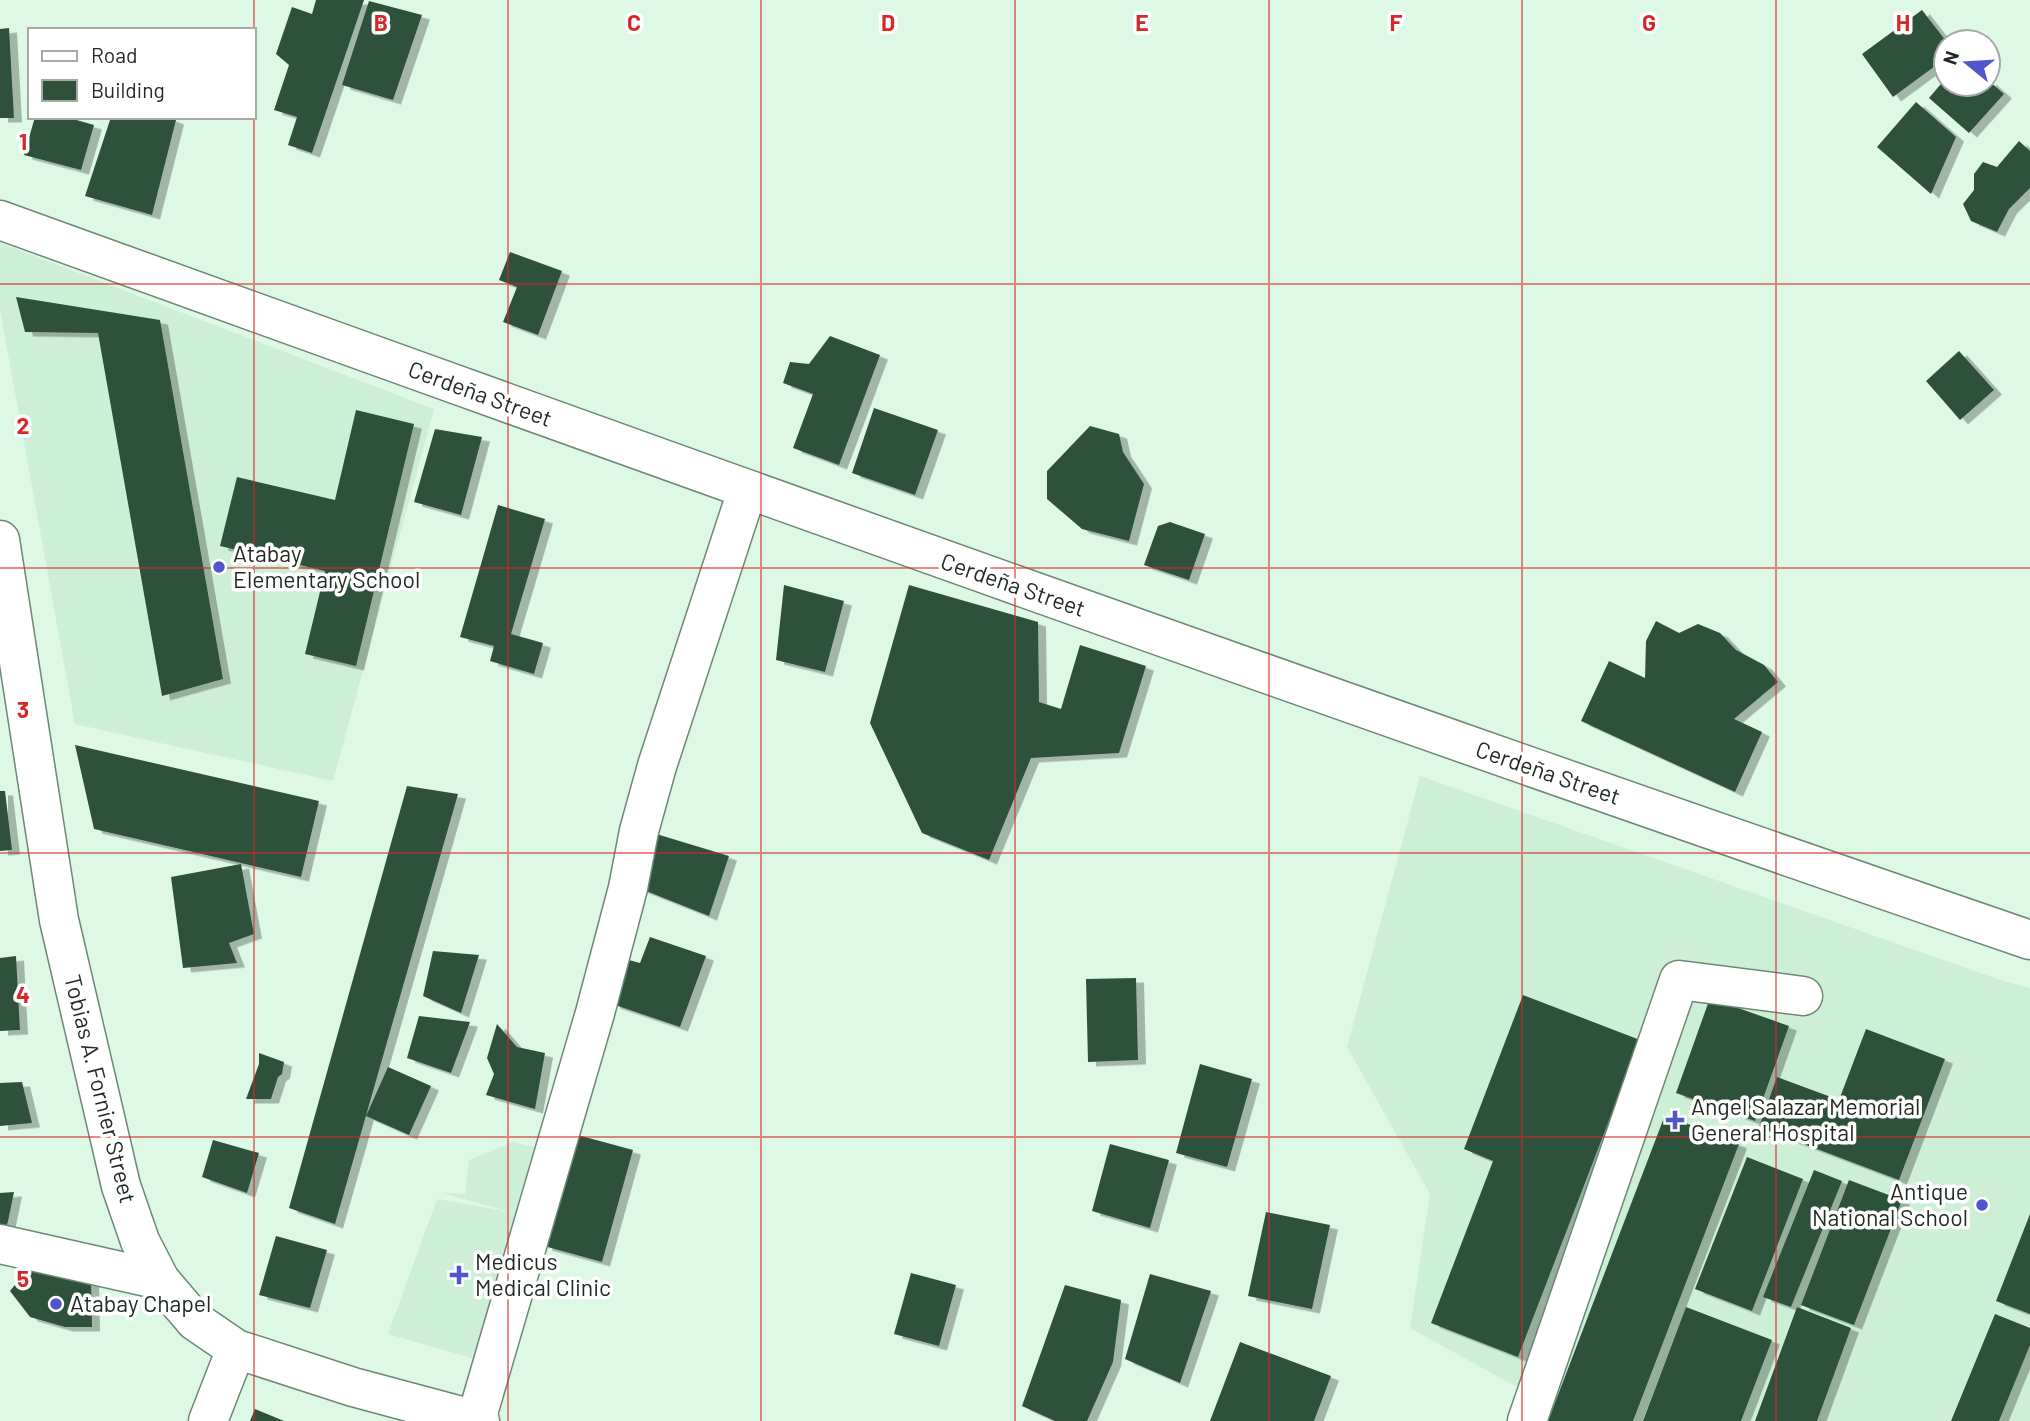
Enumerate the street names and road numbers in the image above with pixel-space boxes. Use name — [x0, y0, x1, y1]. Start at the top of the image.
street label: Cerdeña Street — [405, 354, 556, 432]
street label: Cerdeña Street — [937, 546, 1089, 622]
street label: Cerdeña Street — [1472, 734, 1624, 810]
street label: Tobias A. Fornier Street — [59, 972, 143, 1206]

